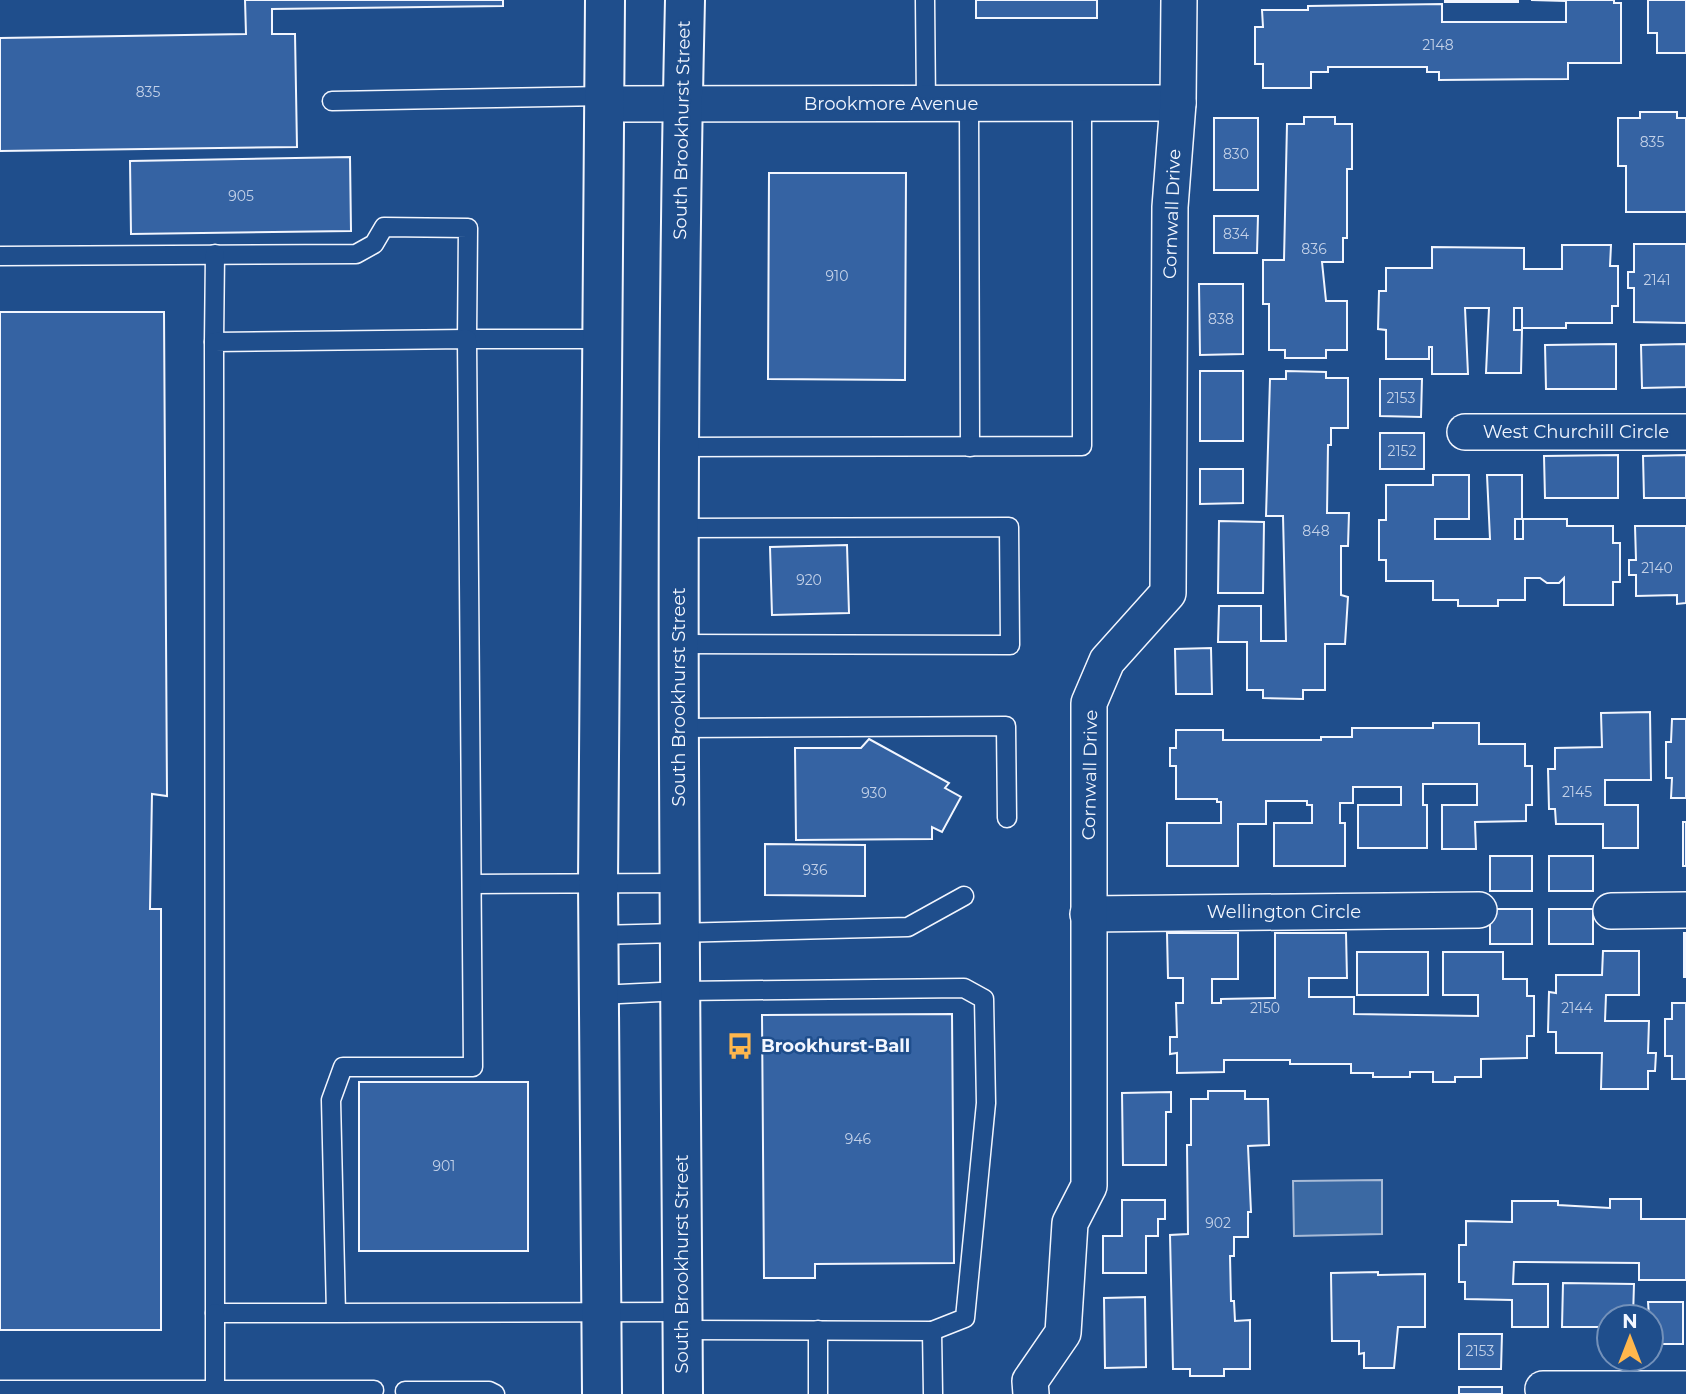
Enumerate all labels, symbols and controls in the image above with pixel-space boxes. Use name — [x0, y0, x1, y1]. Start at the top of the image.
street label: South Brookhurst Street — [669, 20, 695, 240]
house number: 2148 — [1422, 36, 1454, 54]
house number: 835 — [136, 83, 160, 101]
street label: Brookmore Avenue — [804, 93, 978, 115]
house number: 835 — [1640, 133, 1664, 151]
house number: 830 — [1223, 145, 1249, 163]
street label: Cornwall Drive — [1159, 148, 1185, 280]
house number: 905 — [228, 187, 254, 205]
house number: 834 — [1223, 225, 1250, 243]
house number: 836 — [1301, 240, 1327, 258]
house number: 910 — [826, 267, 848, 285]
house number: 2141 — [1644, 271, 1670, 289]
house number: 838 — [1208, 310, 1234, 328]
house number: 2153 — [1387, 389, 1415, 407]
street label: West Churchill Circle — [1483, 421, 1669, 443]
house number: 2152 — [1388, 442, 1416, 460]
house number: 848 — [1302, 522, 1330, 540]
house number: 2140 — [1641, 559, 1673, 577]
house number: 920 — [796, 571, 822, 589]
street label: South Brookhurst Street — [668, 587, 690, 807]
street label: Cornwall Drive — [1078, 710, 1102, 840]
house number: 2145 — [1562, 783, 1592, 801]
house number: 930 — [861, 784, 887, 802]
house number: 936 — [803, 861, 828, 879]
street label: Wellington Circle — [1207, 901, 1361, 923]
house number: 2150 — [1250, 999, 1280, 1017]
house number: 2144 — [1561, 999, 1594, 1017]
bus stop icon: Brookhurst-Ball — [725, 1031, 755, 1061]
place label: Brookhurst-Ball — [761, 1035, 910, 1057]
house number: 946 — [845, 1130, 872, 1148]
street label: South Brookhurst Street — [671, 1154, 693, 1374]
house number: 901 — [433, 1157, 455, 1175]
house number: 902 — [1205, 1214, 1231, 1232]
north arrow — [1595, 1303, 1665, 1373]
text: N — [1622, 1310, 1638, 1333]
house number: 2153 — [1466, 1342, 1494, 1360]

